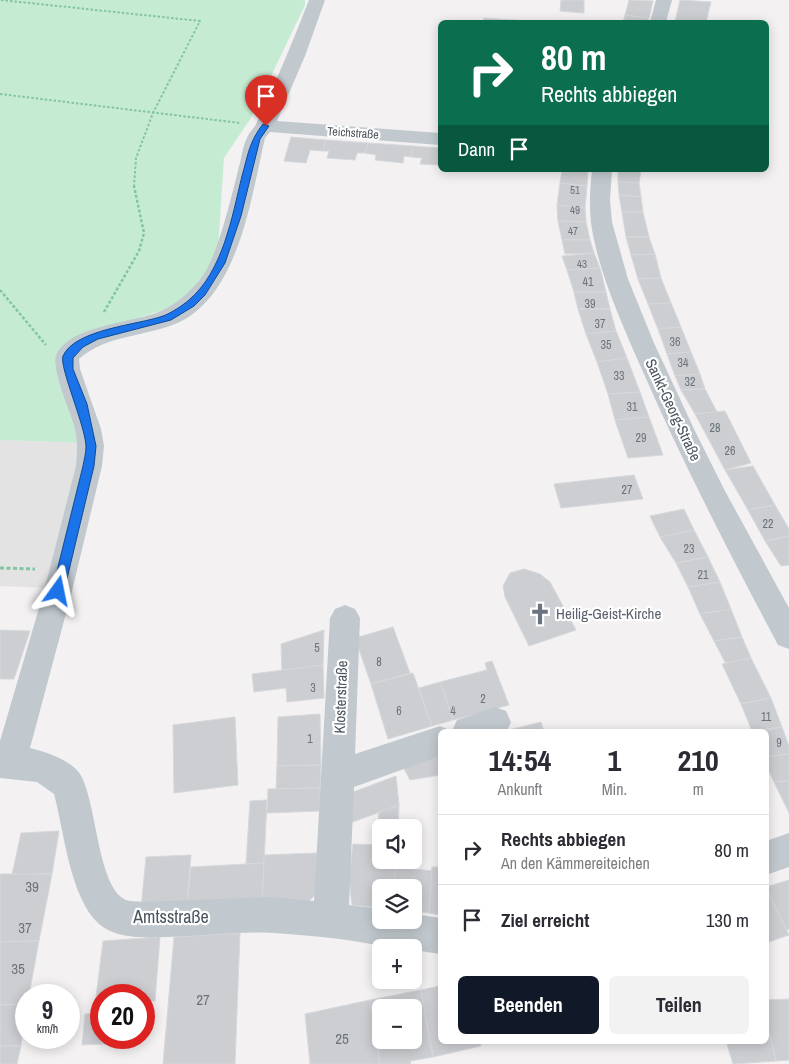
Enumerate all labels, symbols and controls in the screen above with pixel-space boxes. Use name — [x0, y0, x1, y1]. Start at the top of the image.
text: 80 m — [541, 34, 606, 81]
icon: right — [458, 40, 523, 105]
pin — [245, 75, 287, 126]
text: Rechts abbiegen — [541, 79, 677, 109]
icon: arrive — [252, 82, 280, 110]
street label: Teichstraße — [327, 123, 379, 143]
icon: arrive — [505, 135, 533, 163]
text: Dann — [458, 136, 495, 162]
house number: 51 — [570, 183, 580, 197]
house number: 49 — [570, 203, 580, 217]
house number: 47 — [568, 224, 578, 238]
house number: 43 — [577, 257, 587, 271]
house number: 41 — [583, 274, 594, 290]
house number: 39 — [585, 296, 595, 312]
house number: 37 — [595, 316, 606, 332]
house number: 36 — [670, 334, 680, 350]
house number: 35 — [601, 337, 612, 353]
street label: Sankt-Georg-Straße — [641, 355, 706, 465]
house number: 34 — [678, 355, 689, 371]
house number: 33 — [614, 368, 624, 384]
house number: 32 — [685, 374, 695, 390]
house number: 31 — [627, 399, 638, 415]
house number: 28 — [710, 420, 720, 436]
house number: 29 — [636, 430, 646, 446]
house number: 26 — [725, 443, 735, 459]
house number: 27 — [622, 482, 633, 498]
house number: 22 — [763, 516, 773, 532]
house number: 23 — [684, 541, 694, 557]
position arrow — [31, 564, 83, 616]
house number: 21 — [698, 567, 709, 583]
church icon: Heilig-Geist-Kirche — [527, 601, 553, 627]
place label: Heilig-Geist-Kirche — [556, 603, 661, 624]
house number: 5 — [314, 640, 320, 656]
house number: 8 — [376, 654, 382, 670]
street label: Klosterstraße — [329, 660, 352, 734]
house number: 3 — [310, 680, 316, 696]
house number: 2 — [480, 691, 486, 707]
house number: 6 — [396, 703, 402, 719]
house number: 4 — [450, 703, 456, 719]
house number: 11 — [761, 709, 772, 725]
house number: 1 — [307, 731, 313, 747]
house number: 9 — [776, 735, 782, 751]
text: 14:54 — [488, 740, 551, 780]
text: 1 — [608, 740, 621, 780]
text: 210 — [678, 740, 719, 780]
text: Ankunft — [498, 778, 542, 800]
text: Min. — [602, 778, 627, 800]
text: m — [693, 778, 704, 800]
map controls — [372, 819, 422, 1049]
button: sound — [372, 819, 422, 869]
text: Rechts abbiegen — [501, 826, 626, 852]
icon: right — [458, 836, 486, 864]
text: 80 m — [714, 837, 749, 863]
text: An den Kämmereiteichen — [501, 852, 650, 874]
house number: 39 — [25, 876, 39, 897]
button: layers — [372, 879, 422, 929]
street label: Amtsstraße — [132, 904, 209, 929]
icon: arrive — [458, 906, 486, 934]
text: Ziel erreicht — [501, 907, 589, 933]
text: 130 m — [706, 907, 749, 933]
house number: 37 — [18, 917, 32, 938]
button: + — [372, 939, 422, 989]
house number: 35 — [11, 958, 25, 979]
button: Beenden — [458, 976, 599, 1034]
button: Teilen — [609, 976, 749, 1034]
speed limit sign: 20 — [90, 984, 155, 1049]
house number: 27 — [196, 989, 210, 1010]
text: 9 — [42, 993, 53, 1027]
button: − — [372, 999, 422, 1049]
text: km/h — [37, 1021, 58, 1037]
house number: 25 — [335, 1028, 349, 1049]

